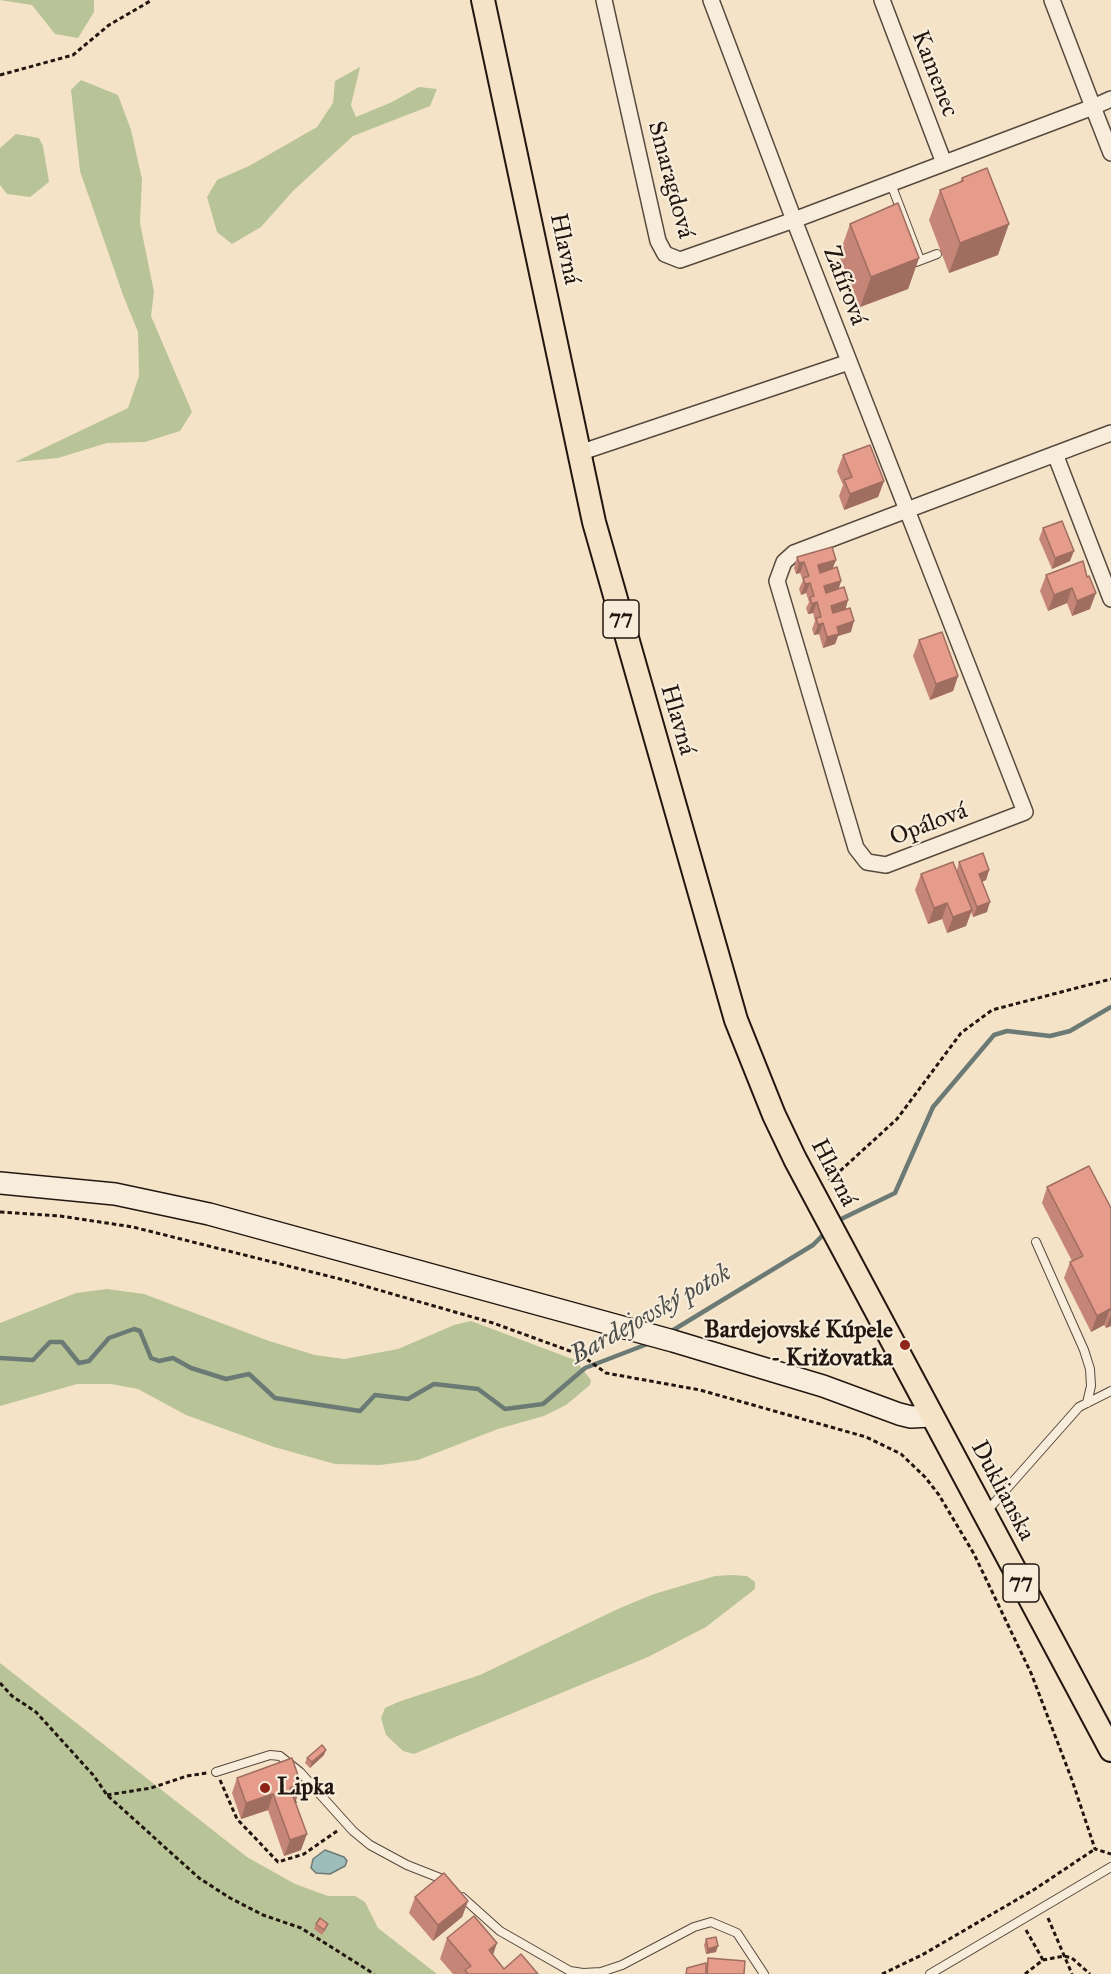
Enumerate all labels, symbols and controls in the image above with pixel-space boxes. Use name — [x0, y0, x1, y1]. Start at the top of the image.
street label: Kamenec — [904, 27, 964, 121]
street label: Smaragdová — [641, 118, 699, 242]
street label: Hlavná — [542, 211, 586, 287]
street label: Zafírová — [816, 242, 872, 330]
road number: 77 — [603, 600, 639, 638]
street label: Hlavná — [653, 681, 701, 759]
street label: Opálová — [886, 797, 972, 853]
street label: Hlavná — [804, 1134, 862, 1212]
water label: Bardejovský potok — [565, 1258, 737, 1372]
place label: Bardejovské Kúpele - Križovatka — [704, 1317, 893, 1373]
marker: Bardejovské Kúpele - Križovatka — [898, 1338, 912, 1352]
street label: Duklianska — [964, 1436, 1040, 1546]
road number: 77 — [1003, 1564, 1039, 1602]
place label: Lipka — [277, 1774, 334, 1802]
marker: Lipka — [258, 1781, 272, 1795]

